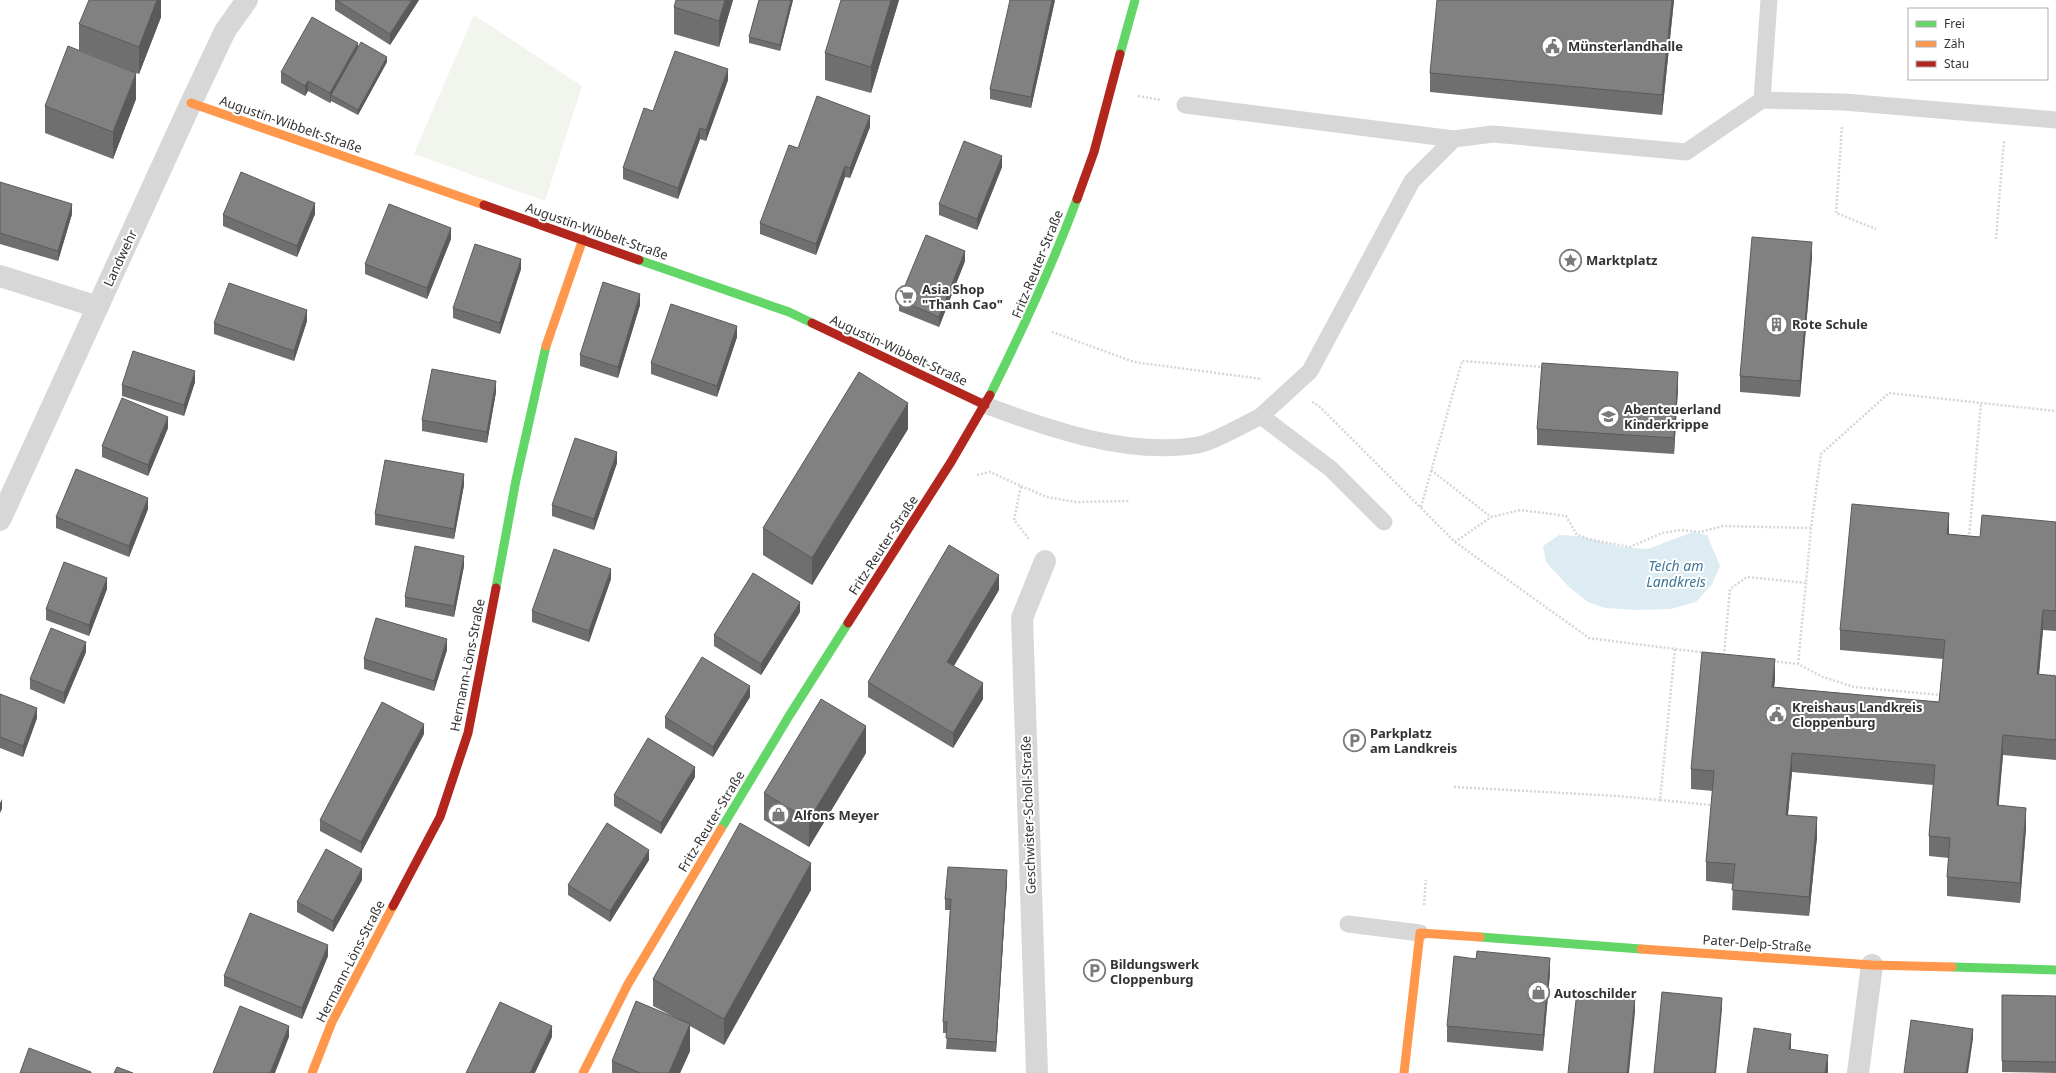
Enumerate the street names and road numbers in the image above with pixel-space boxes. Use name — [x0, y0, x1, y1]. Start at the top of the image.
street label: Augustin-Wibbelt-Straße — [217, 91, 365, 157]
street label: Augustin-Wibbelt-Straße — [523, 198, 671, 264]
street label: Fritz-Reuter-Straße — [1007, 207, 1067, 321]
street label: Landwehr — [99, 226, 141, 289]
street label: Augustin-Wibbelt-Straße — [827, 310, 971, 390]
street label: Fritz-Reuter-Straße — [844, 492, 922, 598]
street label: Hermann-Löns-Straße — [445, 597, 489, 733]
street label: Geschwister-Scholl-Straße — [1016, 735, 1040, 895]
street label: Fritz-Reuter-Straße — [674, 767, 748, 875]
street label: Hermann-Löns-Straße — [311, 897, 389, 1025]
street label: Pater-Delp-Straße — [1702, 930, 1812, 956]

